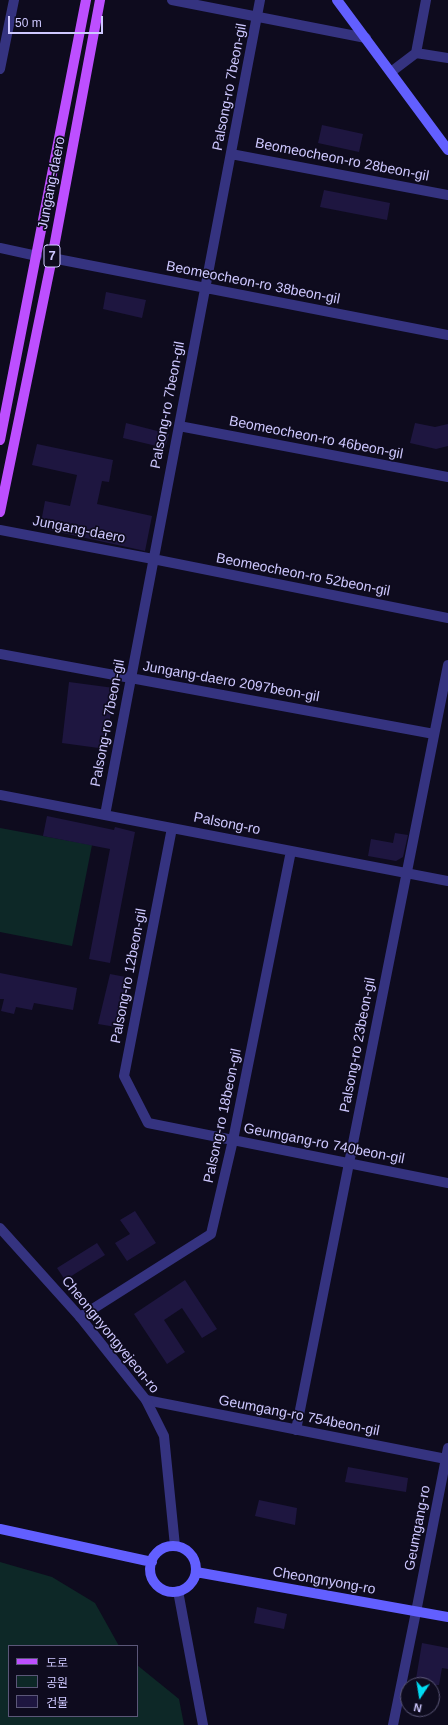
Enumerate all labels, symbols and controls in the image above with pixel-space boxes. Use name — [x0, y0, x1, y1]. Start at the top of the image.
scale bar — [10, 8, 105, 34]
text: 50 m — [15, 16, 42, 30]
street label: Palsong-ro 7beon-gil — [209, 22, 251, 152]
street label: Jungang-daero — [35, 135, 69, 231]
street label: Beomeocheon-ro 28beon-gil — [254, 135, 430, 185]
road number: 7 — [44, 245, 60, 267]
street label: Beomeocheon-ro 38beon-gil — [165, 258, 341, 308]
street label: Palsong-ro 7beon-gil — [147, 340, 189, 470]
street label: Beomeocheon-ro 46beon-gil — [228, 413, 404, 463]
street label: Jungang-daero — [31, 513, 127, 547]
street label: Beomeocheon-ro 52beon-gil — [215, 550, 391, 600]
street label: Palsong-ro 7beon-gil — [87, 658, 129, 788]
street label: Jungang-daero 2097beon-gil — [141, 658, 321, 706]
street label: Palsong-ro — [192, 809, 262, 839]
street label: Palsong-ro 12beon-gil — [108, 907, 150, 1045]
street label: Palsong-ro 23beon-gil — [337, 976, 379, 1114]
street label: Palsong-ro 18beon-gil — [201, 1047, 245, 1185]
street label: Geumgang-ro 740beon-gil — [242, 1120, 406, 1168]
street label: Cheongnyongyejeon-ro — [58, 1273, 162, 1397]
street label: Geumgang-ro 754beon-gil — [217, 1392, 381, 1440]
street label: Geumgang-ro — [402, 1484, 434, 1572]
street label: Cheongnyong-ro — [271, 1564, 377, 1598]
legend — [8, 1645, 138, 1717]
text: 도로 — [46, 1656, 68, 1670]
text: 공원 — [46, 1676, 68, 1690]
north arrow — [400, 1677, 440, 1717]
text: 건물 — [46, 1696, 68, 1710]
text: N — [413, 1701, 423, 1714]

